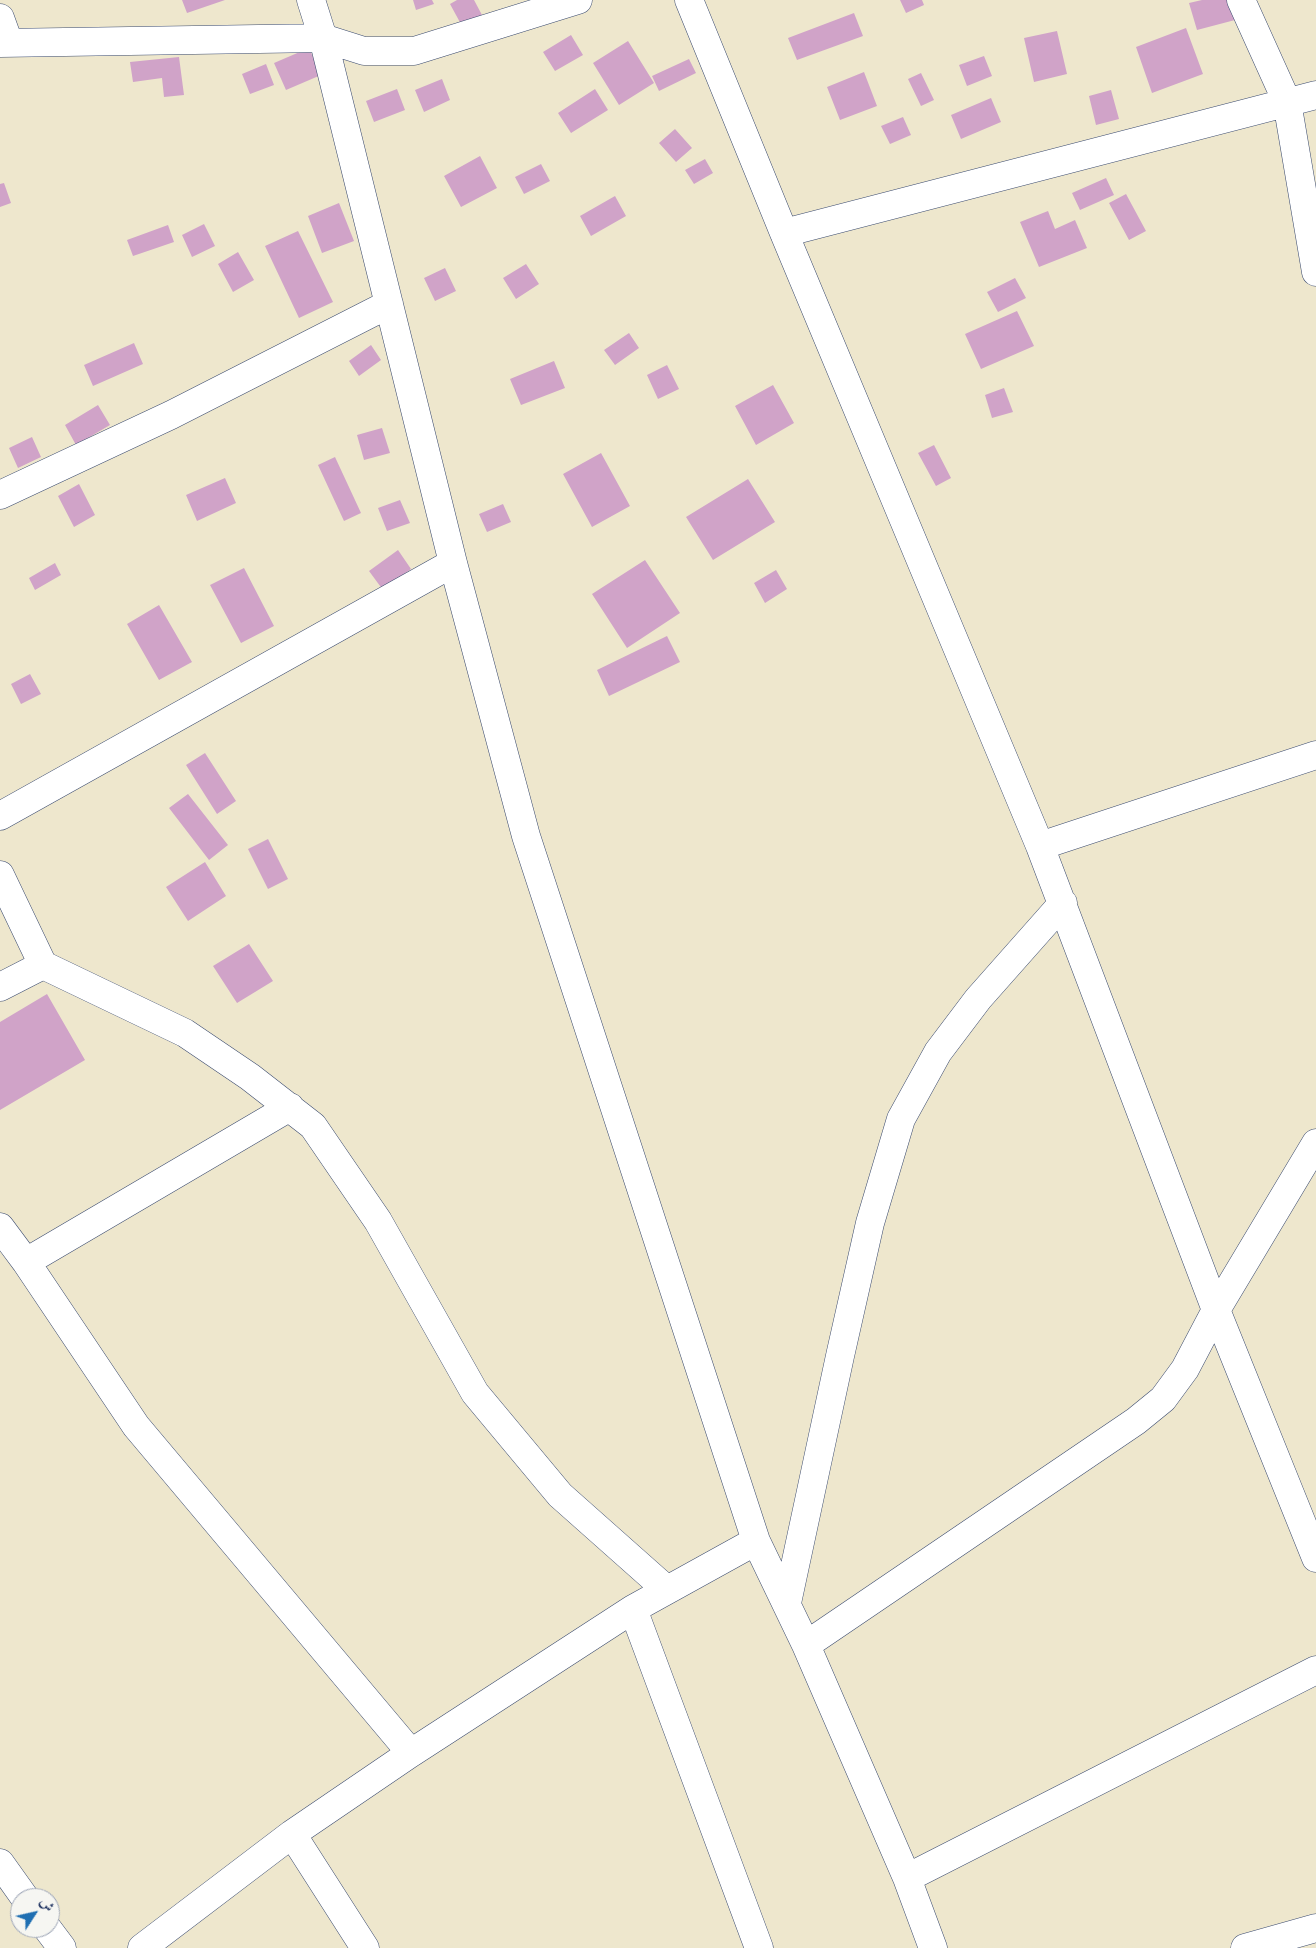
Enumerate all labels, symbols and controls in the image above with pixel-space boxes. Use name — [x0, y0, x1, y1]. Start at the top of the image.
north arrow — [10, 1888, 60, 1938]
text: ش — [36, 1894, 58, 1915]

